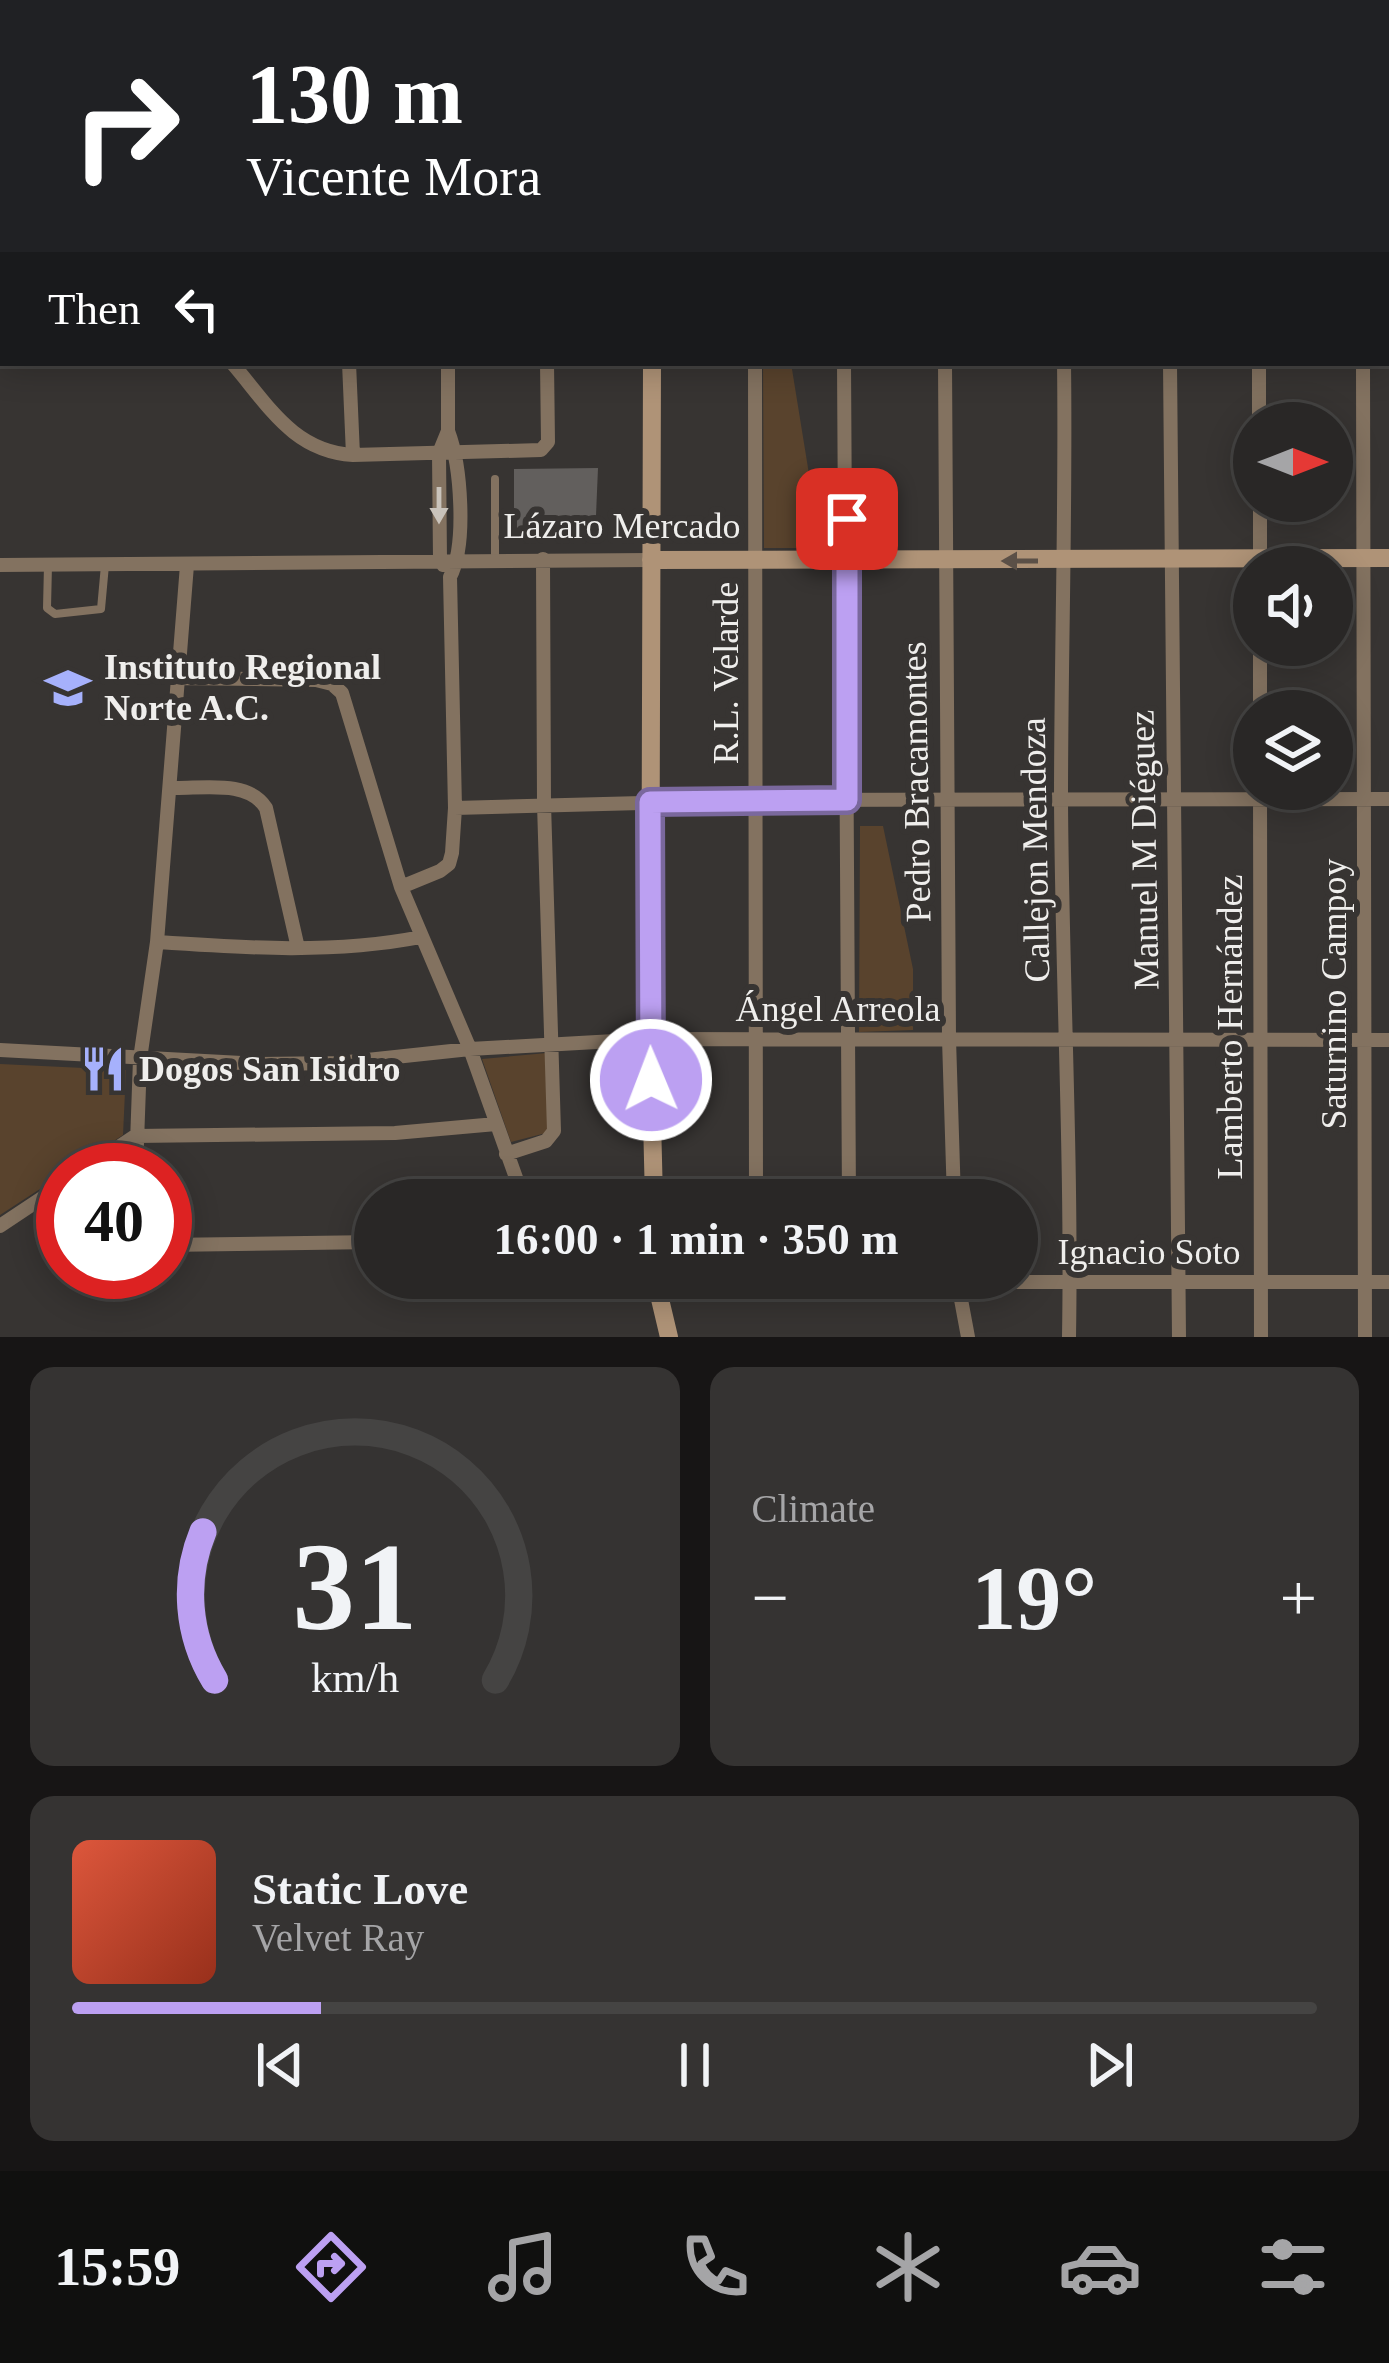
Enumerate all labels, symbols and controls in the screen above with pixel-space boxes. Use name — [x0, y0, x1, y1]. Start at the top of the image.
icon: right — [48, 48, 204, 204]
text: 130 m — [246, 48, 463, 141]
text: Vicente Mora — [246, 147, 541, 207]
icon: left — [164, 276, 230, 342]
text: Then — [48, 284, 140, 334]
north arrow — [1233, 402, 1353, 522]
map controls — [1233, 402, 1353, 810]
pin — [796, 468, 898, 570]
icon: arrive — [814, 486, 880, 552]
one-way arrow — [430, 487, 449, 525]
street label: Lázaro Mercado — [504, 506, 740, 546]
button: sound — [1233, 546, 1353, 666]
one-way arrow — [1000, 551, 1038, 571]
street label: R.L. Velarde — [706, 582, 746, 764]
street label: Pedro Bracamontes — [894, 641, 938, 923]
place label: Instituto Regional Norte A.C. — [104, 647, 381, 728]
school or university icon: Instituto Regional Norte A.C. — [43, 663, 93, 713]
button: layers — [1233, 690, 1353, 810]
street label: Manuel M Diéguez — [1122, 710, 1166, 990]
street label: Callejon Mendoza — [1013, 717, 1057, 983]
street label: Saturnino Campoy — [1314, 859, 1354, 1129]
street label: Lamberto Hernández — [1210, 875, 1250, 1179]
street label: Ángel Arreola — [736, 989, 940, 1029]
position arrow — [588, 1017, 714, 1143]
restaurant icon: Dogos San Isidro — [78, 1044, 128, 1094]
place label: Dogos San Isidro — [139, 1049, 400, 1089]
speed limit sign: 40 — [36, 1143, 192, 1299]
text: 16:00 · 1 min · 350 m — [494, 1214, 899, 1264]
street label: Ignacio Soto — [1058, 1232, 1240, 1272]
text: Climate — [752, 1487, 875, 1530]
text: 31 — [292, 1518, 417, 1656]
text: 19° — [971, 1549, 1097, 1648]
text: − — [752, 1561, 789, 1634]
text: + — [1280, 1561, 1317, 1634]
text: km/h — [311, 1653, 399, 1700]
text: Static Love — [252, 1864, 468, 1914]
text: Velvet Ray — [252, 1916, 424, 1959]
icon: previous — [247, 2032, 313, 2098]
icon: pause — [662, 2032, 728, 2098]
icon: next — [1077, 2032, 1143, 2098]
icon: directions — [289, 2225, 373, 2309]
icon: music — [481, 2225, 565, 2309]
icon: phone — [673, 2225, 757, 2309]
icon: climate — [866, 2225, 950, 2309]
icon: car — [1058, 2225, 1142, 2309]
icon: filters — [1251, 2225, 1335, 2309]
text: 15:59 — [54, 2237, 180, 2297]

